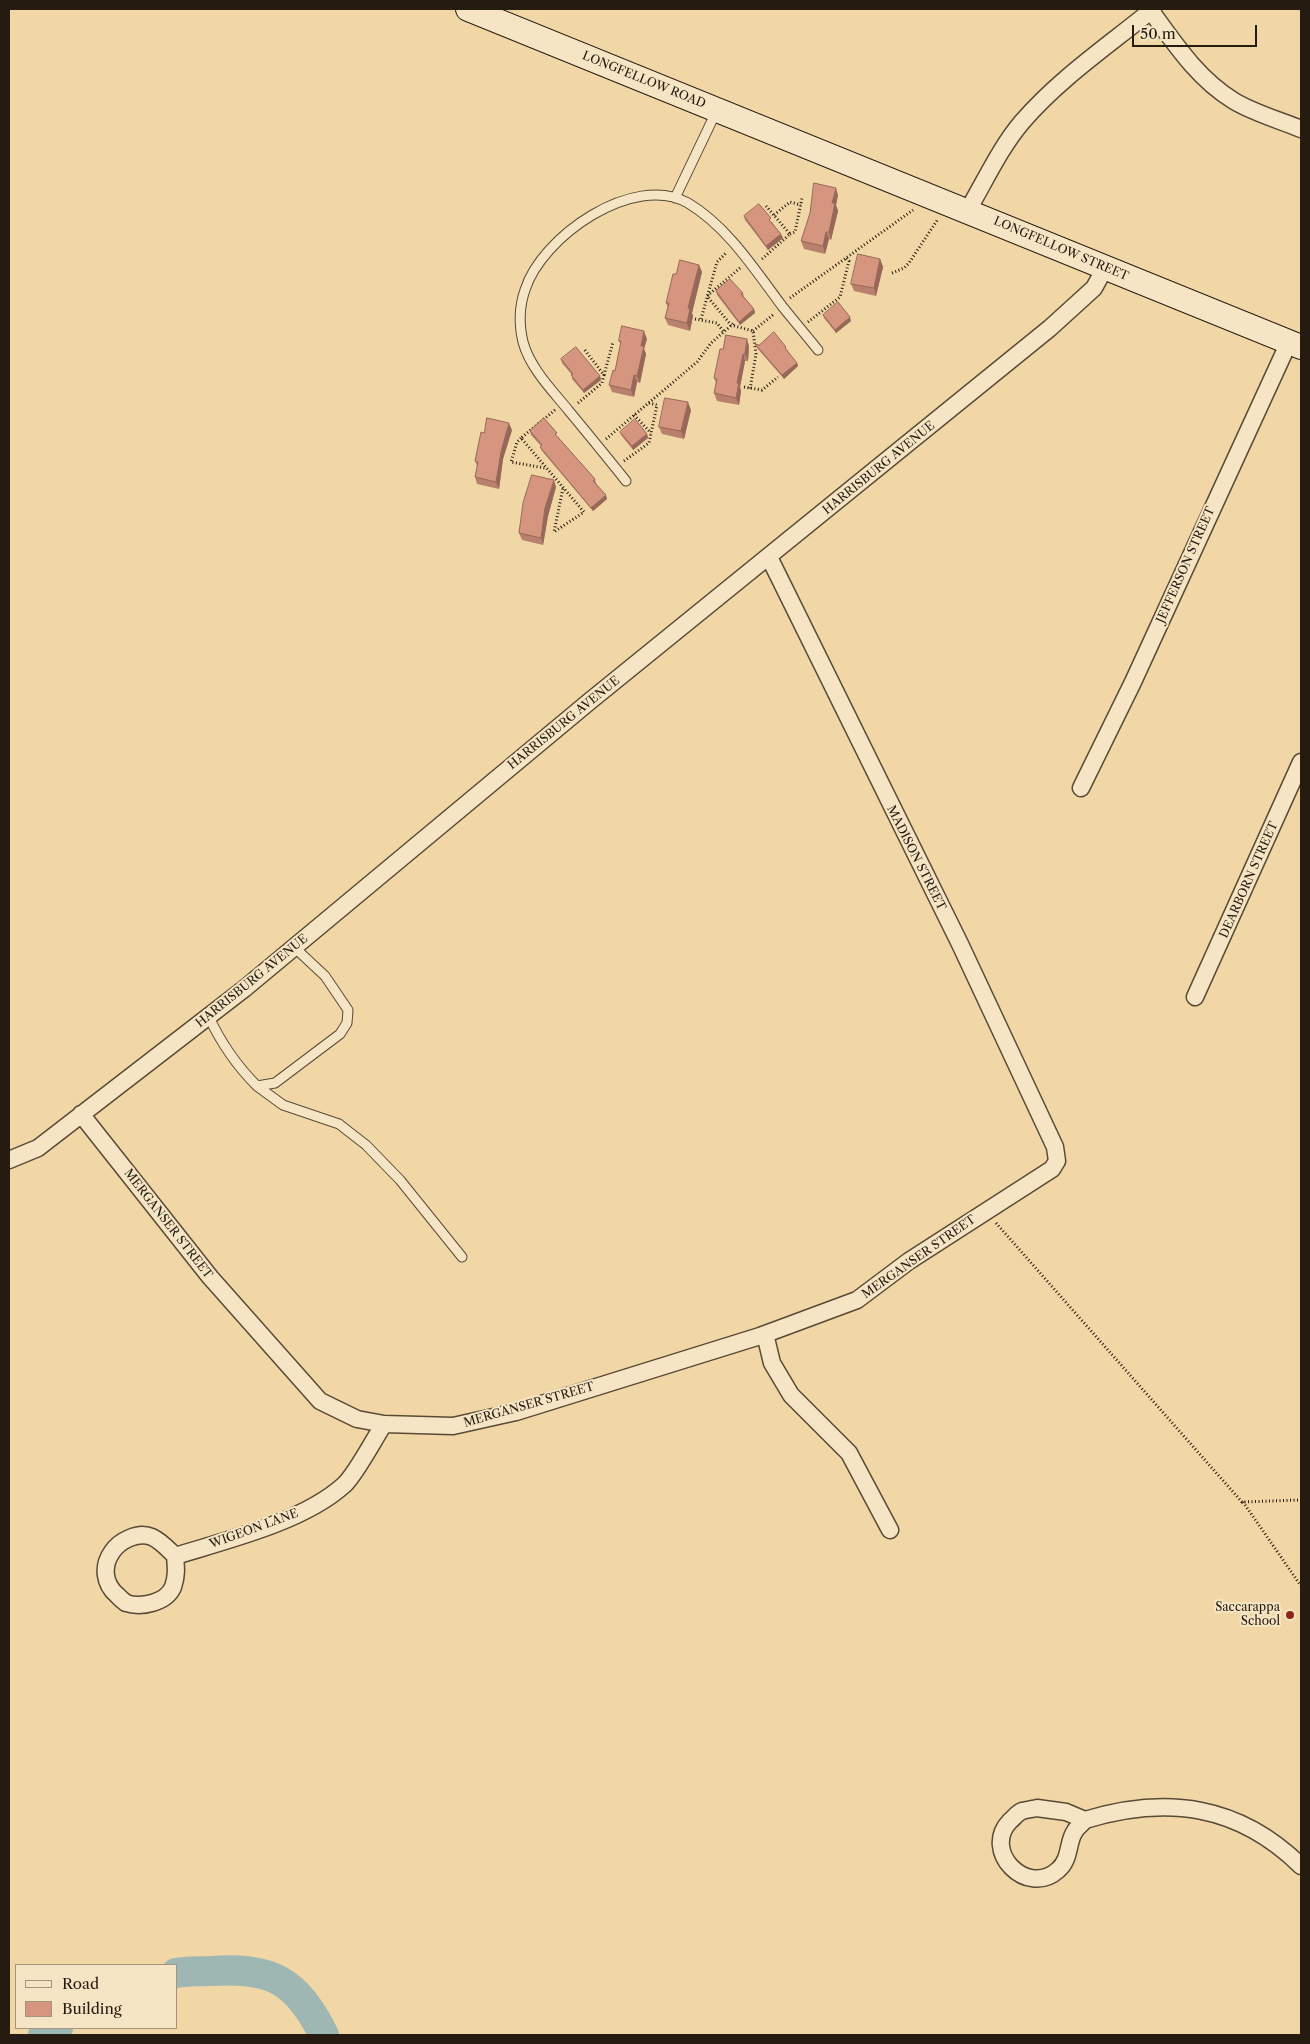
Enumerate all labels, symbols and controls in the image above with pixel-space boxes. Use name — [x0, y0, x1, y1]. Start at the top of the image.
scale bar — [1135, 15, 1260, 47]
text: 50 m — [1140, 24, 1176, 43]
street label: LONGFELLOW ROAD — [580, 49, 708, 111]
street label: LONGFELLOW STREET — [991, 214, 1131, 284]
street label: HARRISBURG AVENUE — [820, 418, 938, 518]
street label: JEFFERSON STREET — [1154, 505, 1218, 625]
street label: HARRISBURG AVENUE — [505, 673, 623, 773]
street label: MADISON STREET — [883, 803, 949, 913]
street label: DEARBORN STREET — [1217, 819, 1281, 941]
street label: HARRISBURG AVENUE — [193, 931, 311, 1031]
street label: MERGANSER STREET — [121, 1166, 215, 1282]
street label: MERGANSER STREET — [859, 1212, 979, 1302]
street label: MERGANSER STREET — [462, 1379, 596, 1431]
street label: WIGEON LANE — [208, 1506, 300, 1552]
place label: Saccarappa School — [1215, 1601, 1280, 1629]
marker: Saccarappa School — [1284, 1609, 1296, 1621]
legend — [15, 1964, 178, 2029]
text: Road — [62, 1974, 99, 1993]
text: Building — [62, 1999, 122, 2018]

